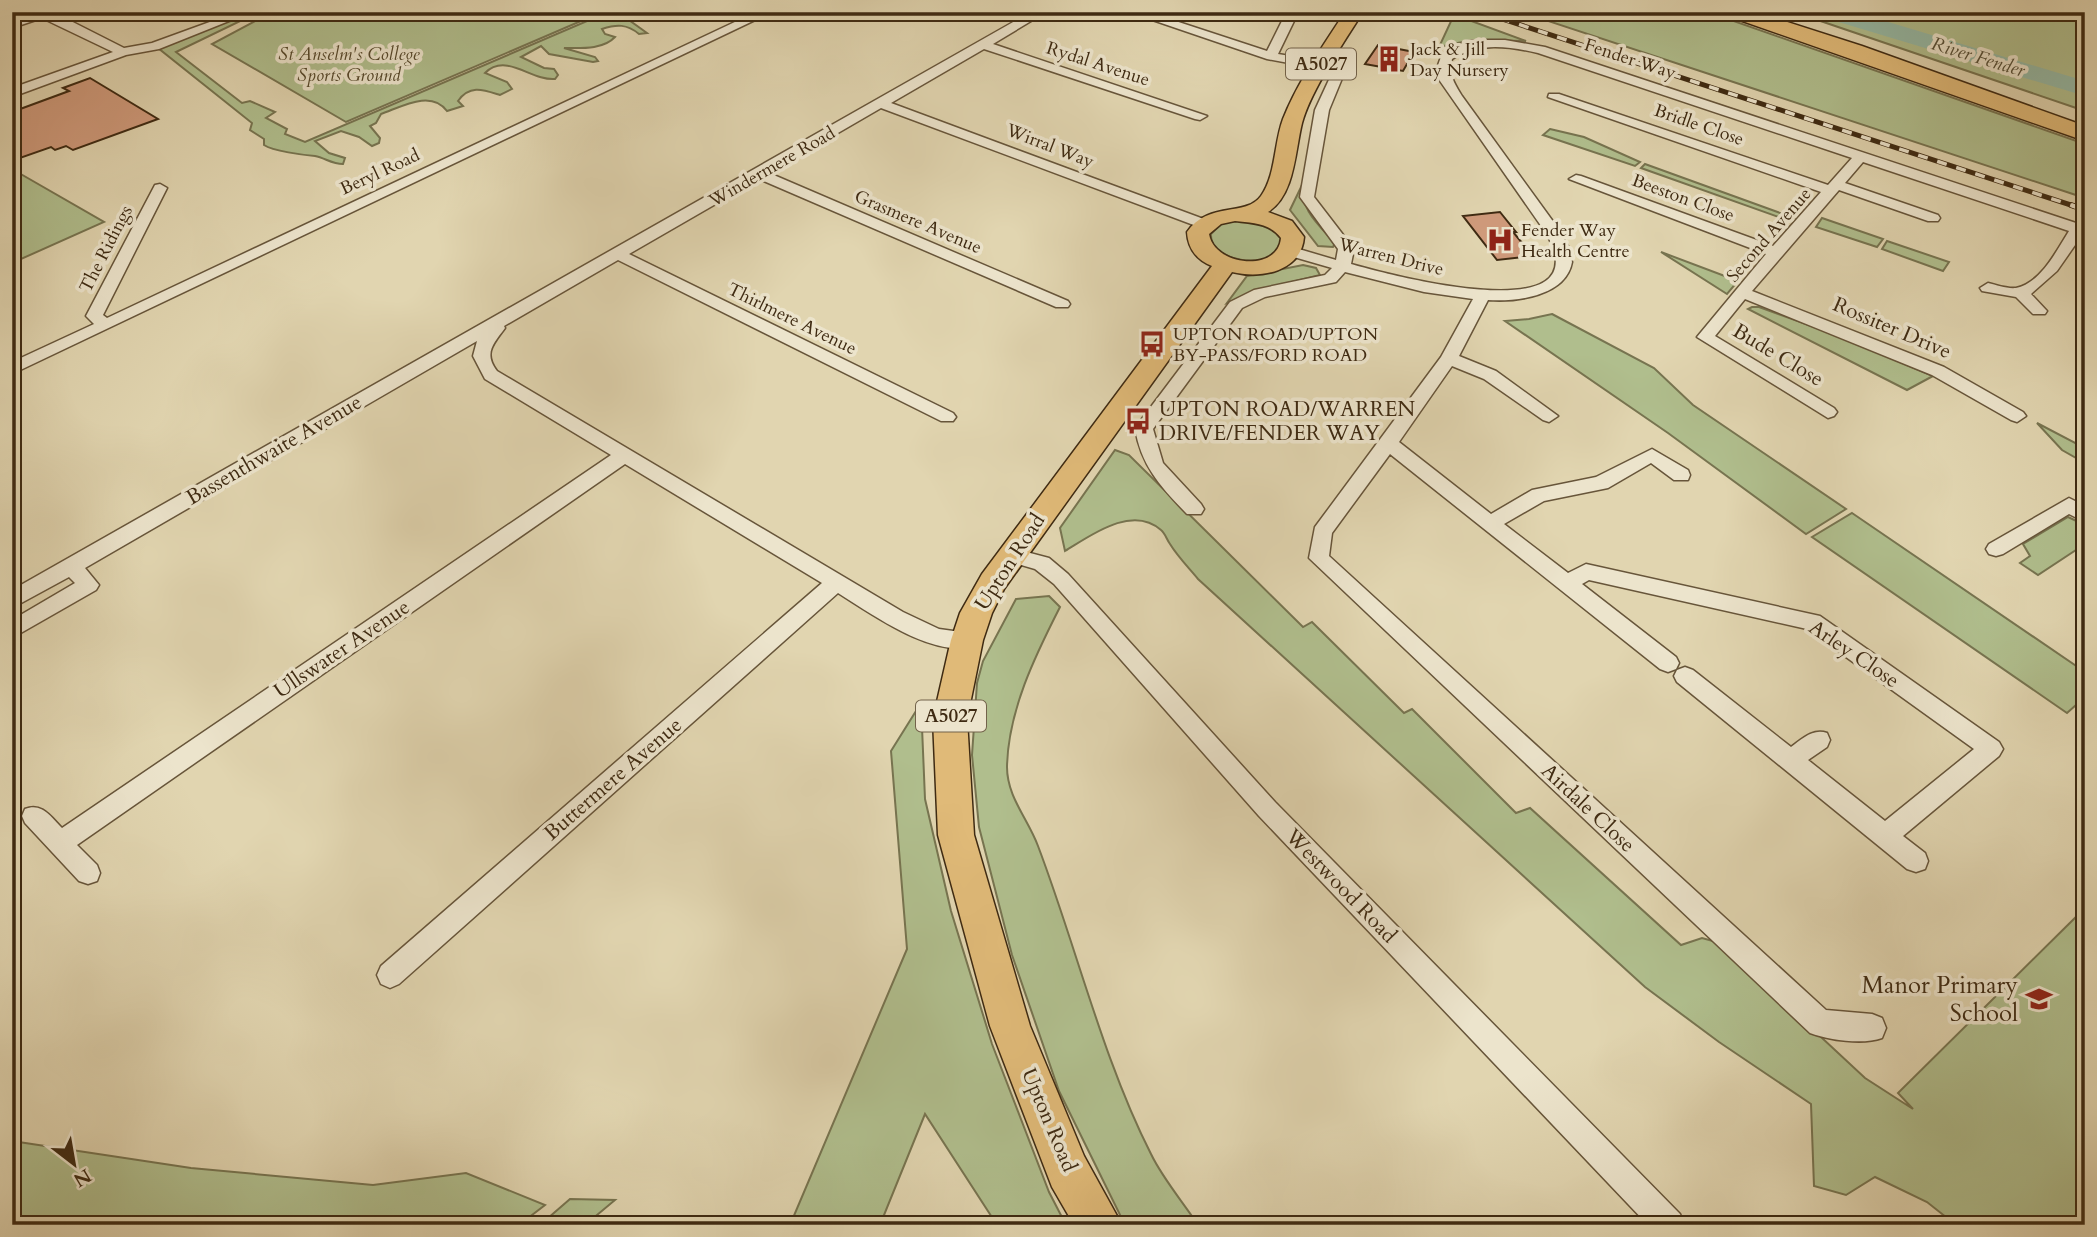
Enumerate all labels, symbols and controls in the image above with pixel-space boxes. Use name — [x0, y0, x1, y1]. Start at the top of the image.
water label: River Fender — [1928, 30, 2029, 84]
street label: Fender Way — [1581, 32, 1679, 86]
street label: Rydal Avenue — [1043, 36, 1153, 92]
place label: Jack & Jill Day Nursery — [1407, 37, 1509, 83]
park label: St Anselm's College Sports Ground — [278, 42, 421, 88]
building icon: Jack & Jill Day Nursery — [1374, 44, 1404, 74]
road number: A5027 — [1286, 48, 1356, 80]
street label: Bridle Close — [1651, 98, 1747, 152]
street label: Wirral Way — [1001, 117, 1098, 174]
street label: Windermere Road — [703, 120, 840, 214]
street label: Beryl Road — [336, 142, 424, 201]
street label: Beeston Close — [1628, 168, 1738, 228]
street label: Second Avenue — [1721, 182, 1817, 288]
street label: Grasmere Avenue — [851, 184, 985, 260]
street label: The Ridings — [73, 201, 139, 297]
place label: Fender Way Health Centre — [1521, 218, 1630, 264]
hospital icon: Fender Way Health Centre — [1485, 225, 1515, 255]
street label: Warren Drive — [1335, 232, 1446, 282]
street label: Thirlmere Avenue — [723, 277, 861, 361]
street label: Rossiter Drive — [1828, 290, 1956, 366]
street label: Bude Close — [1727, 316, 1829, 394]
place label: UPTON ROAD/UPTON BY-PASS/FORD ROAD — [1173, 322, 1379, 368]
bus stop icon: UPTON ROAD/UPTON BY-PASS/FORD ROAD — [1137, 329, 1167, 359]
street label: Bassenthwaite Avenue — [181, 388, 367, 512]
place label: UPTON ROAD/WARREN DRIVE/FENDER WAY — [1159, 395, 1415, 448]
bus stop icon: UPTON ROAD/WARREN DRIVE/FENDER WAY — [1123, 406, 1153, 436]
street label: Upton Road — [968, 508, 1052, 616]
street label: Ullswater Avenue — [268, 593, 416, 705]
street label: Arley Close — [1803, 613, 1905, 695]
road number: A5027 — [916, 701, 986, 732]
street label: Buttermere Avenue — [538, 711, 688, 847]
street label: Airdale Close — [1535, 757, 1641, 859]
street label: Westwood Road — [1278, 822, 1403, 950]
place label: Manor Primary School — [1861, 969, 2018, 1030]
school or university icon: Manor Primary School — [2024, 984, 2054, 1014]
street label: Upton Road — [1014, 1064, 1084, 1176]
north arrow — [38, 1128, 108, 1198]
text: N — [68, 1162, 96, 1193]

